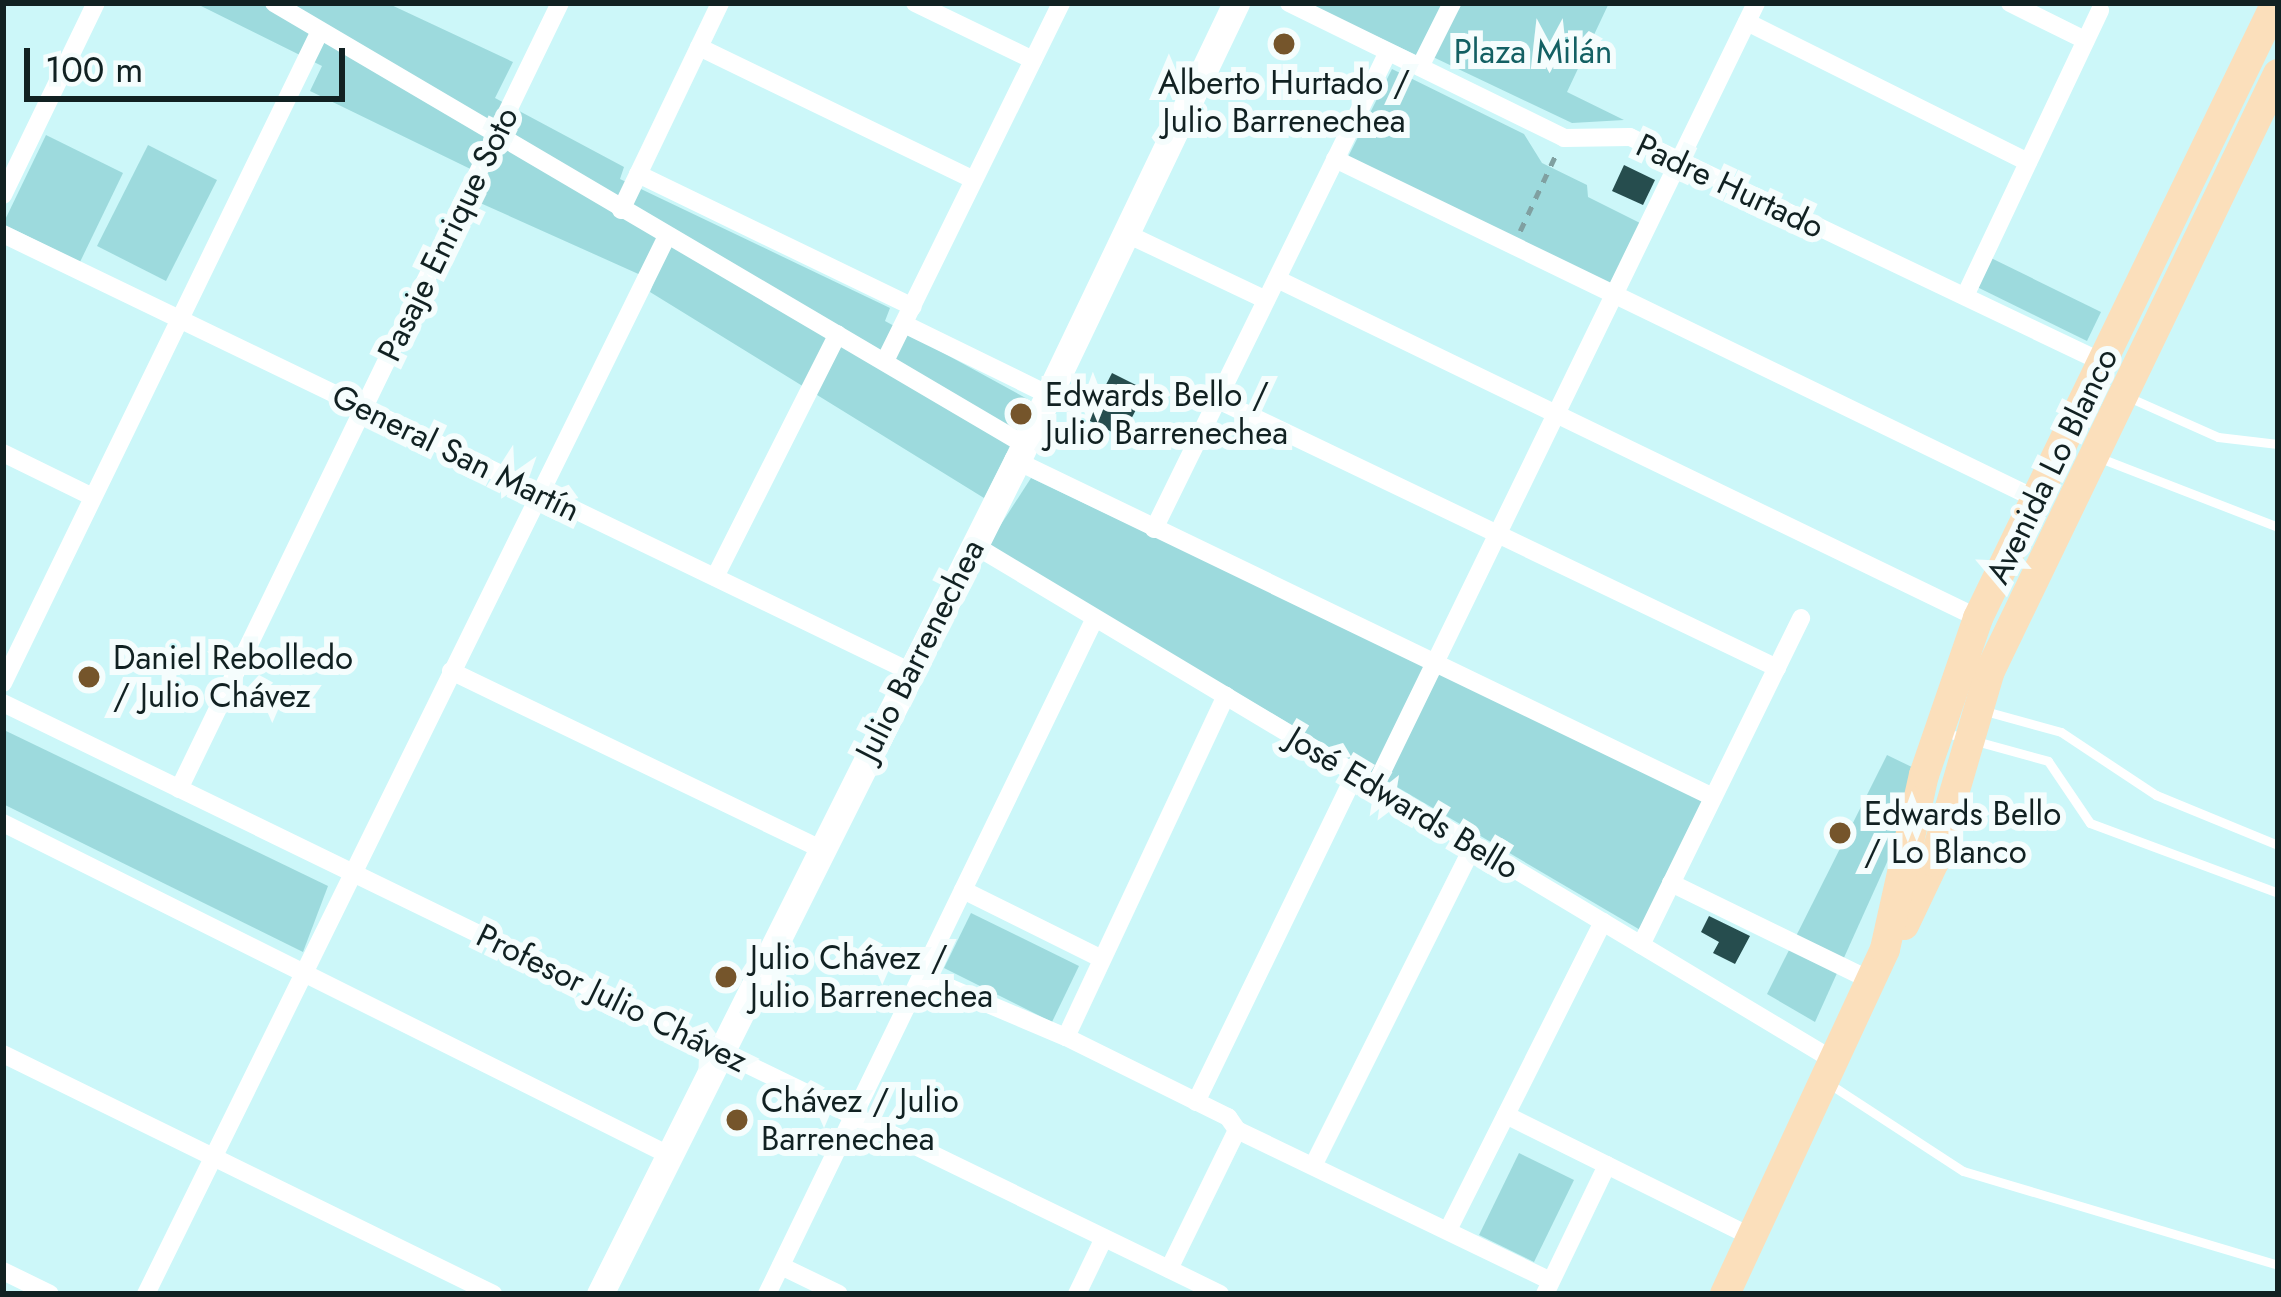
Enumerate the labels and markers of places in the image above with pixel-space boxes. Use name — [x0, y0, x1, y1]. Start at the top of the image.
marker: Alberto Hurtado / Julio Barrenechea — [1271, 31, 1297, 57]
place label: Alberto Hurtado / Julio Barrenechea — [1158, 63, 1410, 141]
place label: Edwards Bello / Julio Barrenechea — [1045, 375, 1288, 453]
marker: Edwards Bello / Julio Barrenechea — [1008, 401, 1034, 427]
place label: Daniel Rebolledo / Julio Chávez — [113, 638, 353, 716]
marker: Daniel Rebolledo / Julio Chávez — [76, 664, 102, 690]
place label: Edwards Bello / Lo Blanco — [1864, 794, 2061, 872]
marker: Edwards Bello / Lo Blanco — [1827, 820, 1853, 846]
place label: Julio Chávez / Julio Barrenechea — [750, 938, 993, 1016]
marker: Julio Chávez / Julio Barrenechea — [713, 964, 739, 990]
place label: Chávez / Julio Barrenechea — [761, 1081, 959, 1159]
marker: Chávez / Julio Barrenechea — [724, 1107, 750, 1133]

